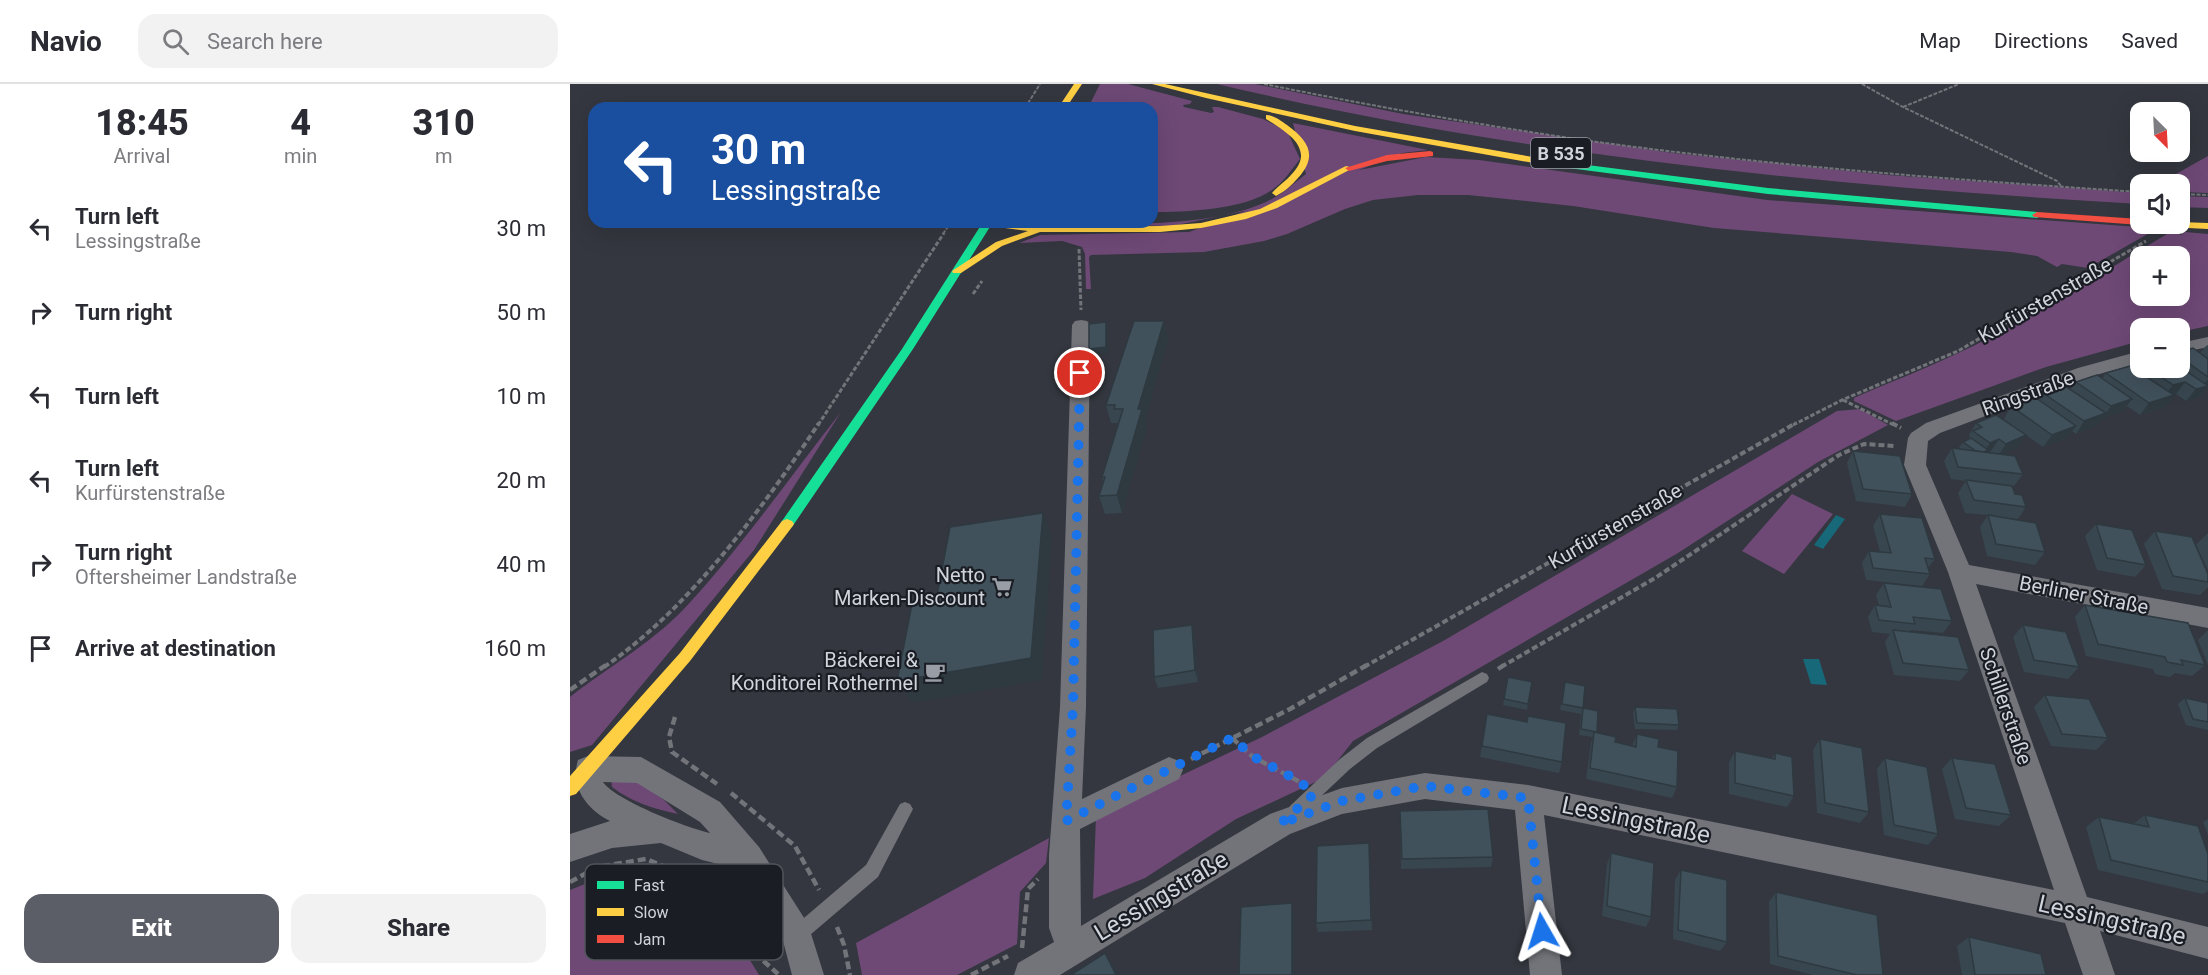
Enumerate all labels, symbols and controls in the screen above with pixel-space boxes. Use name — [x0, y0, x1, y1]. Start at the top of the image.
search box — [138, 14, 558, 68]
text: Navio — [30, 25, 102, 58]
icon: search — [159, 25, 192, 58]
text: Search here — [207, 29, 323, 54]
text: Map — [1919, 29, 1961, 53]
text: Directions — [1994, 29, 2088, 53]
text: Saved — [2121, 29, 2178, 53]
text: 18:45 — [95, 102, 189, 144]
text: 4 — [290, 102, 311, 144]
text: 310 — [413, 102, 475, 144]
north arrow — [2130, 102, 2190, 162]
map controls — [2130, 102, 2190, 378]
text: 30 m — [711, 125, 806, 174]
icon: left — [612, 126, 690, 204]
road number: B 535 — [1531, 138, 1591, 168]
text: Arrival — [114, 144, 170, 168]
text: min — [284, 144, 317, 168]
text: m — [435, 144, 452, 168]
button: sound — [2130, 174, 2190, 234]
text: Lessingstraße — [711, 175, 881, 207]
text: Turn left — [75, 204, 159, 229]
icon: left — [24, 212, 57, 245]
text: 30 m — [497, 216, 546, 241]
text: Lessingstraße — [75, 229, 201, 253]
button: + — [2130, 246, 2190, 306]
street label: Kurfürstenstraße — [1974, 252, 2116, 348]
icon: right — [24, 296, 57, 329]
text: Turn right — [75, 300, 172, 325]
text: 50 m — [497, 300, 546, 325]
button: − — [2130, 318, 2190, 378]
pin — [1054, 347, 1105, 398]
icon: arrive — [1063, 356, 1096, 389]
street label: Ringstraße — [1979, 365, 2077, 421]
icon: left — [24, 380, 57, 413]
text: Turn left — [75, 384, 159, 409]
text: 10 m — [497, 384, 546, 409]
text: Turn left — [75, 456, 159, 481]
icon: left — [24, 464, 57, 497]
text: 20 m — [497, 468, 546, 493]
street label: Kurfürstenstraße — [1544, 478, 1686, 574]
text: Kurfürstenstraße — [75, 481, 225, 505]
text: Turn right — [75, 540, 172, 565]
icon: right — [24, 548, 57, 581]
text: 40 m — [497, 552, 546, 577]
place label: Netto Marken-Discount — [834, 563, 985, 610]
text: Oftersheimer Landstraße — [75, 565, 297, 589]
street label: Berliner Straße — [2017, 571, 2151, 619]
supermarket icon: Netto Marken-Discount — [990, 575, 1014, 599]
icon: arrive — [24, 632, 57, 665]
text: Arrive at destination — [75, 636, 276, 661]
text: 160 m — [484, 636, 546, 661]
street label: Schillerstraße — [1975, 644, 2037, 768]
place label: Bäckerei & Konditorei Rothermel — [731, 648, 919, 695]
cafe icon: Bäckerei & Konditorei Rothermel — [923, 660, 947, 684]
street label: Lessingstraße — [1559, 791, 1713, 849]
street label: Lessingstraße — [1089, 845, 1233, 947]
legend — [585, 864, 783, 960]
text: Fast — [634, 876, 665, 895]
street label: Lessingstraße — [2035, 889, 2189, 951]
button: Exit — [24, 894, 279, 963]
button: Share — [291, 894, 546, 963]
position arrow — [1510, 899, 1574, 963]
text: Slow — [634, 903, 669, 922]
text: Jam — [634, 930, 666, 949]

